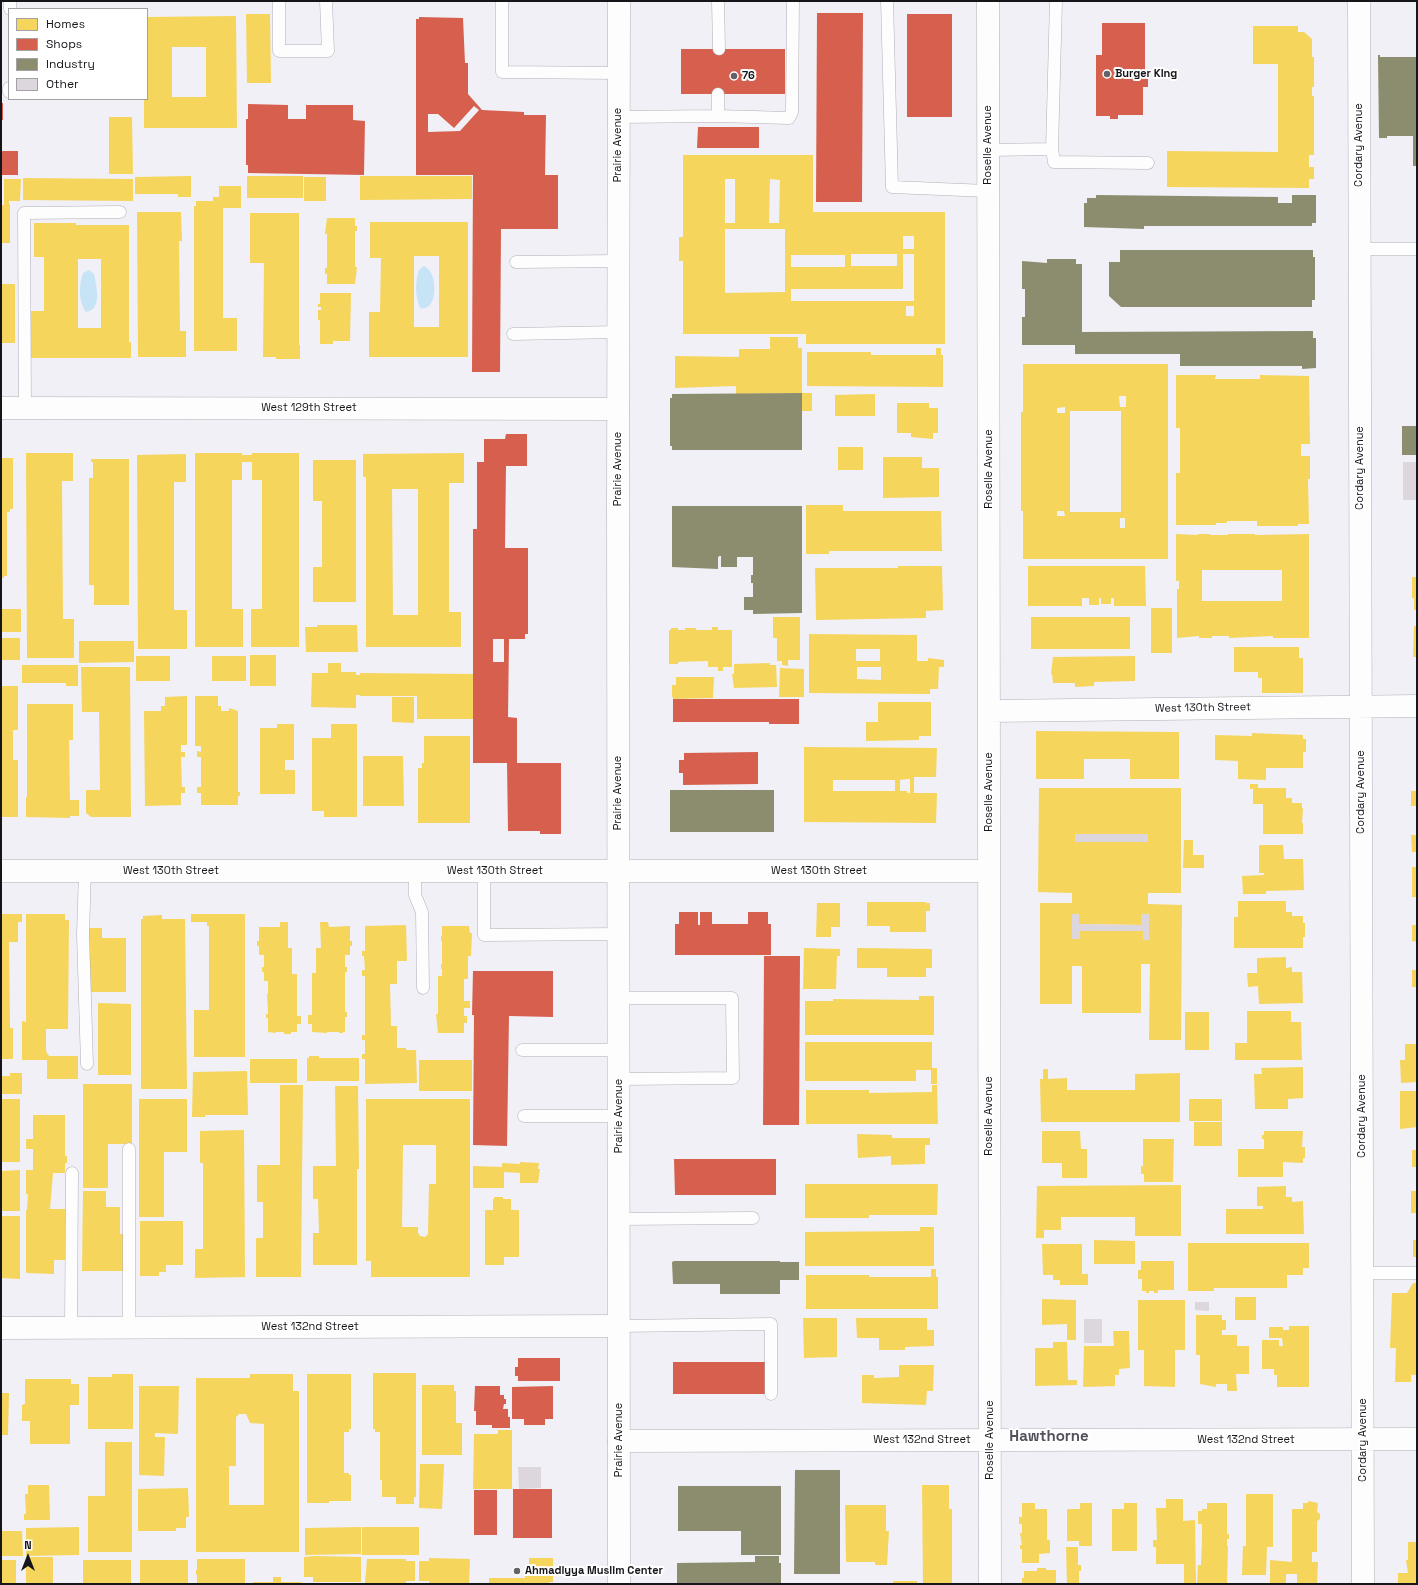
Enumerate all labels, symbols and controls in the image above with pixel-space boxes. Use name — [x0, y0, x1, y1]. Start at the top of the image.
legend — [8, 8, 148, 100]
text: Homes — [46, 16, 85, 32]
text: Shops — [46, 36, 82, 52]
text: Industry — [46, 56, 95, 72]
place label: Burger King — [1115, 67, 1177, 81]
place label: 76 — [742, 69, 755, 83]
marker: Burger King — [1102, 69, 1112, 79]
marker: 76 — [729, 71, 739, 81]
text: Other — [46, 76, 79, 92]
street label: Cordary Avenue — [1352, 103, 1366, 187]
street label: Roselle Avenue — [981, 105, 995, 185]
street label: Prairie Avenue — [611, 108, 625, 182]
street label: West 129th Street — [261, 401, 357, 415]
street label: Cordary Avenue — [1353, 426, 1367, 510]
street label: Roselle Avenue — [982, 429, 996, 509]
street label: Prairie Avenue — [611, 432, 625, 506]
street label: West 130th Street — [1155, 701, 1251, 715]
street label: Cordary Avenue — [1354, 750, 1368, 834]
street label: Roselle Avenue — [982, 752, 996, 832]
street label: Prairie Avenue — [611, 756, 625, 830]
street label: West 130th Street — [123, 864, 219, 878]
street label: West 130th Street — [447, 864, 543, 878]
street label: West 130th Street — [771, 864, 867, 878]
street label: Cordary Avenue — [1355, 1074, 1369, 1158]
street label: Roselle Avenue — [982, 1076, 996, 1156]
street label: Prairie Avenue — [612, 1079, 626, 1153]
street label: West 132nd Street — [261, 1320, 359, 1334]
street label: Cordary Avenue — [1356, 1398, 1370, 1482]
street label: Roselle Avenue — [983, 1400, 997, 1480]
street label: Prairie Avenue — [612, 1403, 626, 1477]
district label: Hawthorne — [1009, 1428, 1089, 1446]
street label: West 132nd Street — [873, 1433, 971, 1447]
street label: West 132nd Street — [1197, 1433, 1295, 1447]
north arrow — [8, 1537, 48, 1577]
text: N — [24, 1538, 32, 1552]
place label: Ahmadiyya Muslim Center — [525, 1564, 663, 1578]
marker: Ahmadiyya Muslim Center — [512, 1566, 522, 1576]

